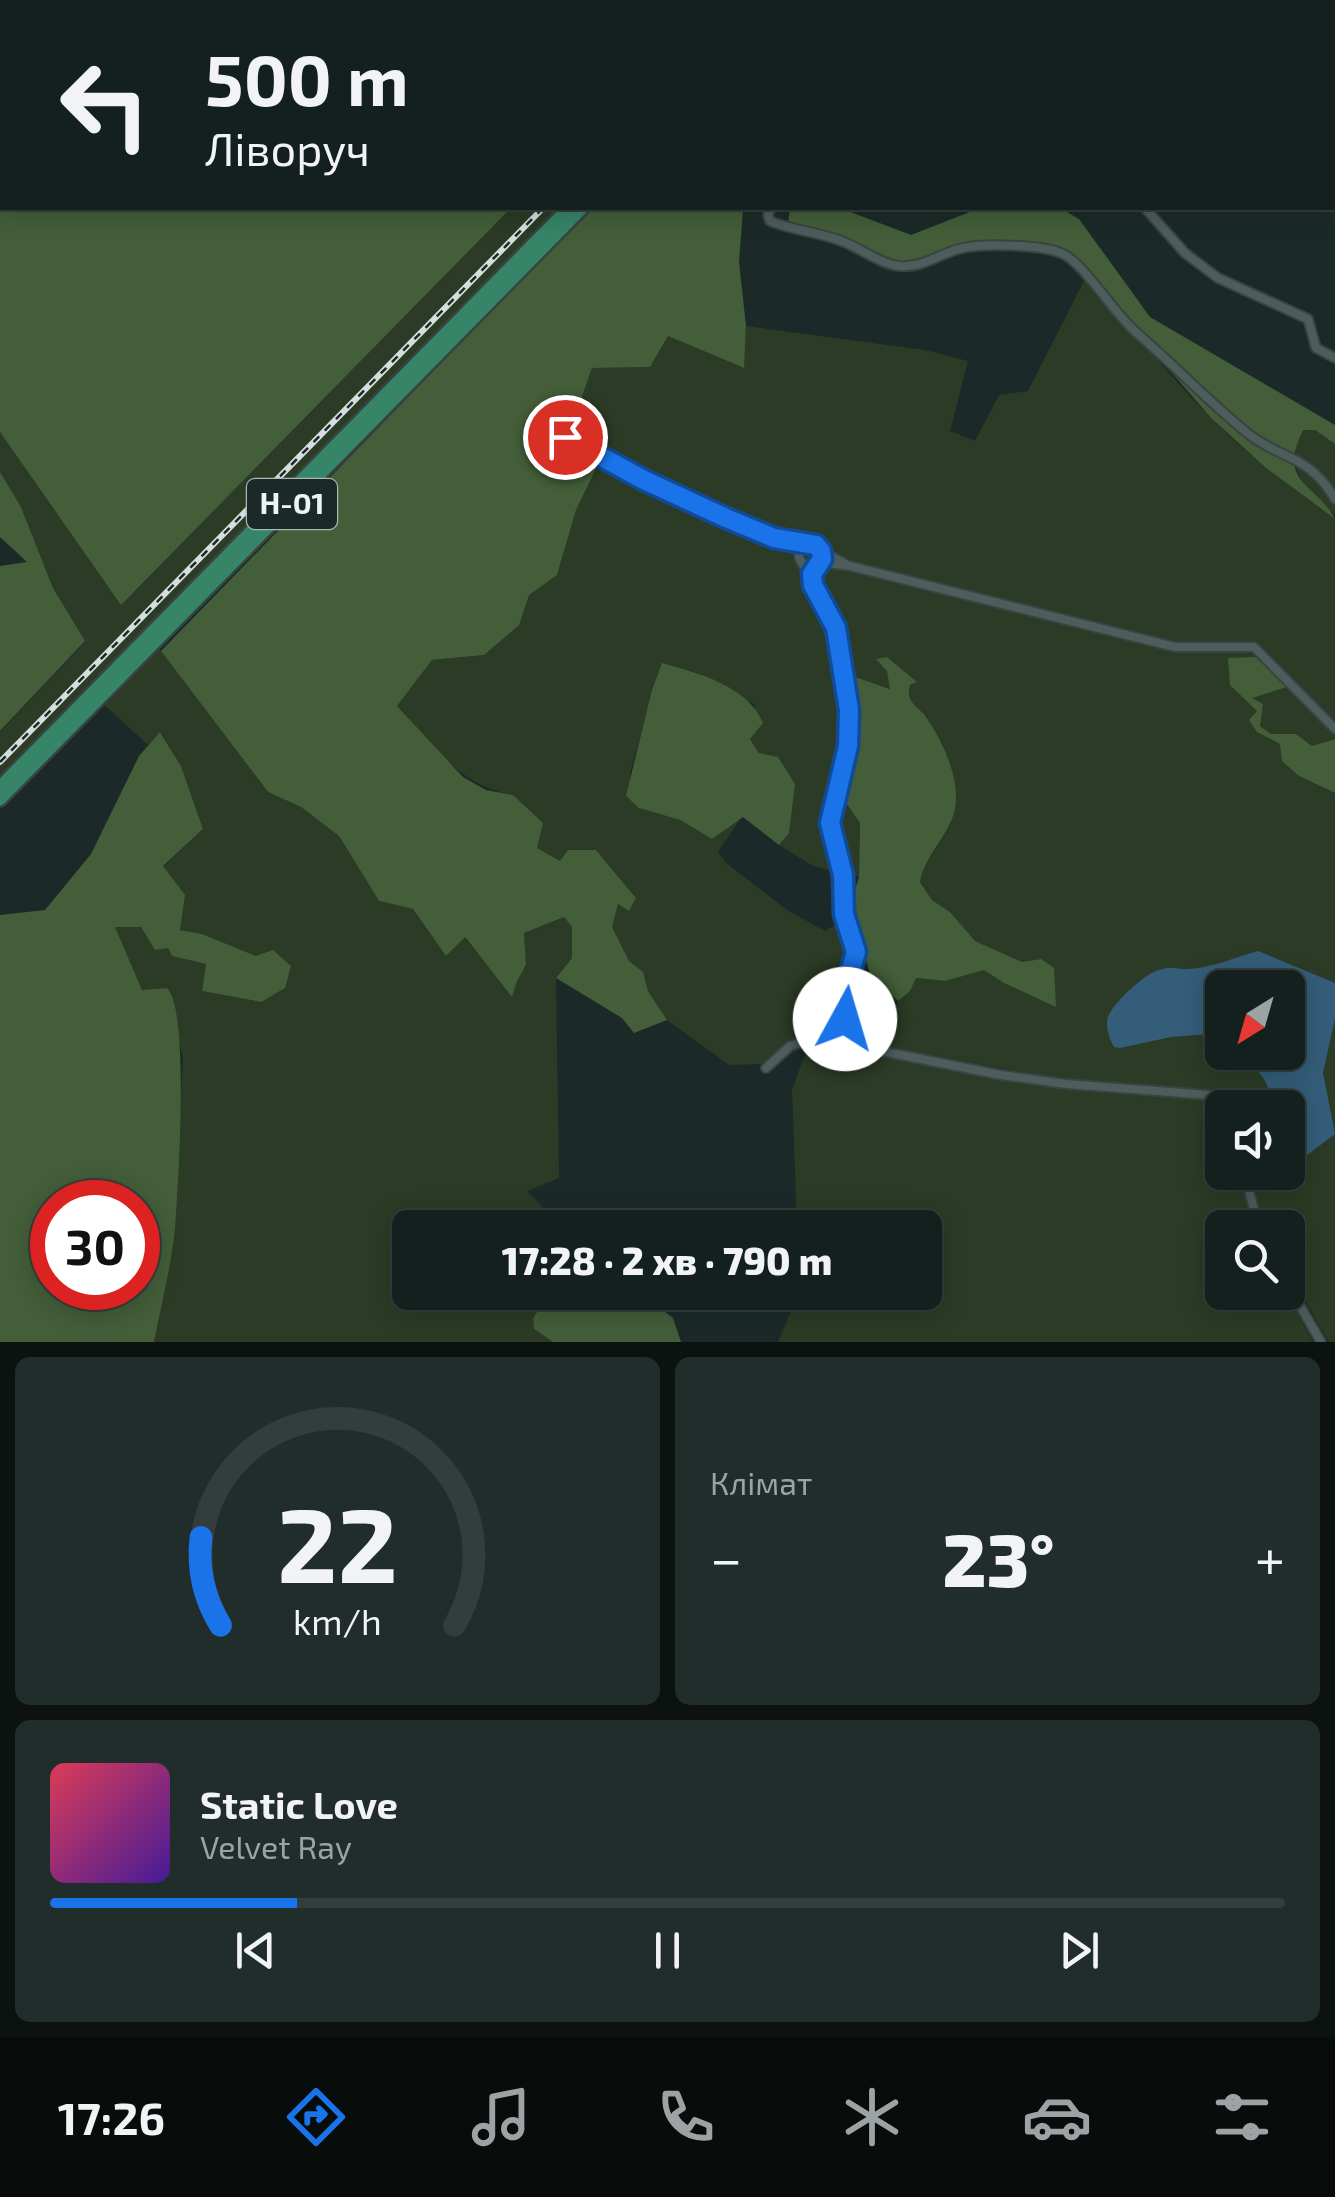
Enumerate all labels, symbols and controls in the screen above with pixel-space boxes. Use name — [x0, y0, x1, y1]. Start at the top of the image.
text: 500 m — [205, 36, 409, 120]
icon: left — [40, 40, 170, 170]
text: Ліворуч — [205, 121, 370, 175]
pin — [523, 395, 608, 480]
icon: arrive — [538, 410, 593, 465]
road number: Н-01 — [247, 479, 337, 529]
position arrow — [793, 967, 897, 1071]
north arrow — [1205, 970, 1305, 1070]
map controls — [1205, 970, 1305, 1310]
button: sound — [1205, 1090, 1305, 1190]
speed limit sign: 30 — [30, 1180, 160, 1310]
button: search — [1205, 1210, 1305, 1310]
text: 17:28 · 2 хв · 790 m — [502, 1237, 832, 1283]
text: Клімат — [710, 1463, 813, 1501]
text: 22 — [277, 1479, 398, 1604]
text: 23° — [942, 1512, 1055, 1602]
text: − — [710, 1524, 742, 1590]
text: + — [1255, 1524, 1285, 1590]
text: km/h — [293, 1599, 382, 1642]
text: Static Love — [200, 1781, 398, 1827]
text: Velvet Ray — [200, 1827, 352, 1865]
icon: previous — [228, 1923, 283, 1978]
icon: pause — [640, 1923, 695, 1978]
icon: next — [1052, 1923, 1107, 1978]
icon: directions — [281, 2082, 351, 2152]
icon: music — [466, 2082, 536, 2152]
icon: phone — [651, 2082, 721, 2152]
icon: climate — [837, 2082, 907, 2152]
icon: car — [1022, 2082, 1092, 2152]
icon: filters — [1207, 2082, 1277, 2152]
text: 17:26 — [58, 2090, 165, 2144]

